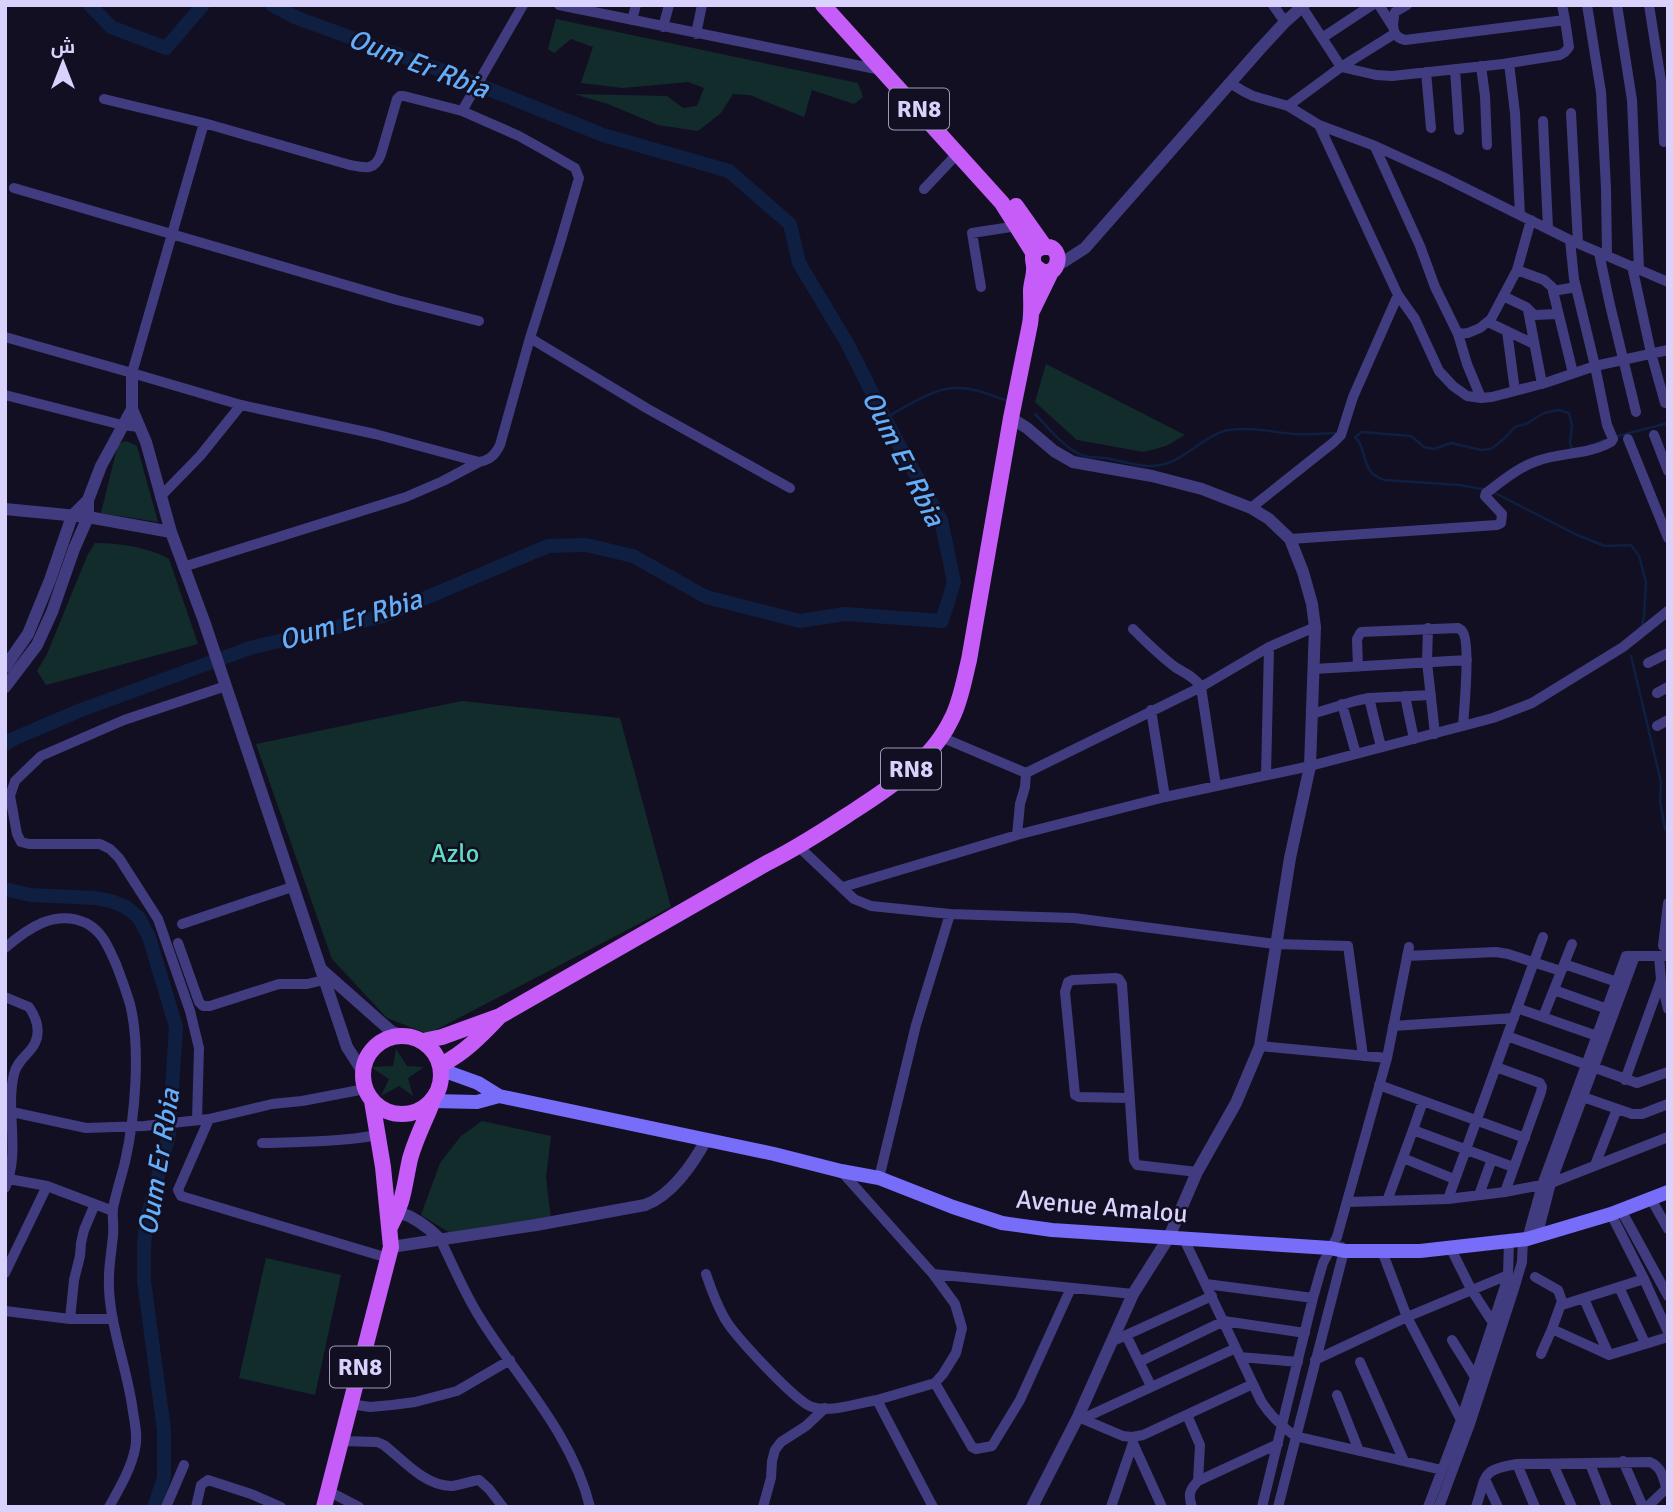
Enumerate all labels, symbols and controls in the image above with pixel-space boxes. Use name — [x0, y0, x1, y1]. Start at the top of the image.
water label: Oum Er Rbia — [344, 22, 495, 107]
north arrow — [28, 28, 98, 98]
text: ش — [51, 35, 75, 59]
road number: RN8 — [889, 88, 949, 130]
water label: Oum Er Rbia — [854, 385, 952, 533]
water label: Oum Er Rbia — [275, 582, 427, 658]
road number: RN8 — [881, 748, 941, 790]
park label: Azlo — [431, 838, 479, 870]
water label: Oum Er Rbia — [131, 1086, 187, 1238]
street label: Avenue Amalou — [1015, 1184, 1189, 1230]
road number: RN8 — [330, 1346, 390, 1387]

